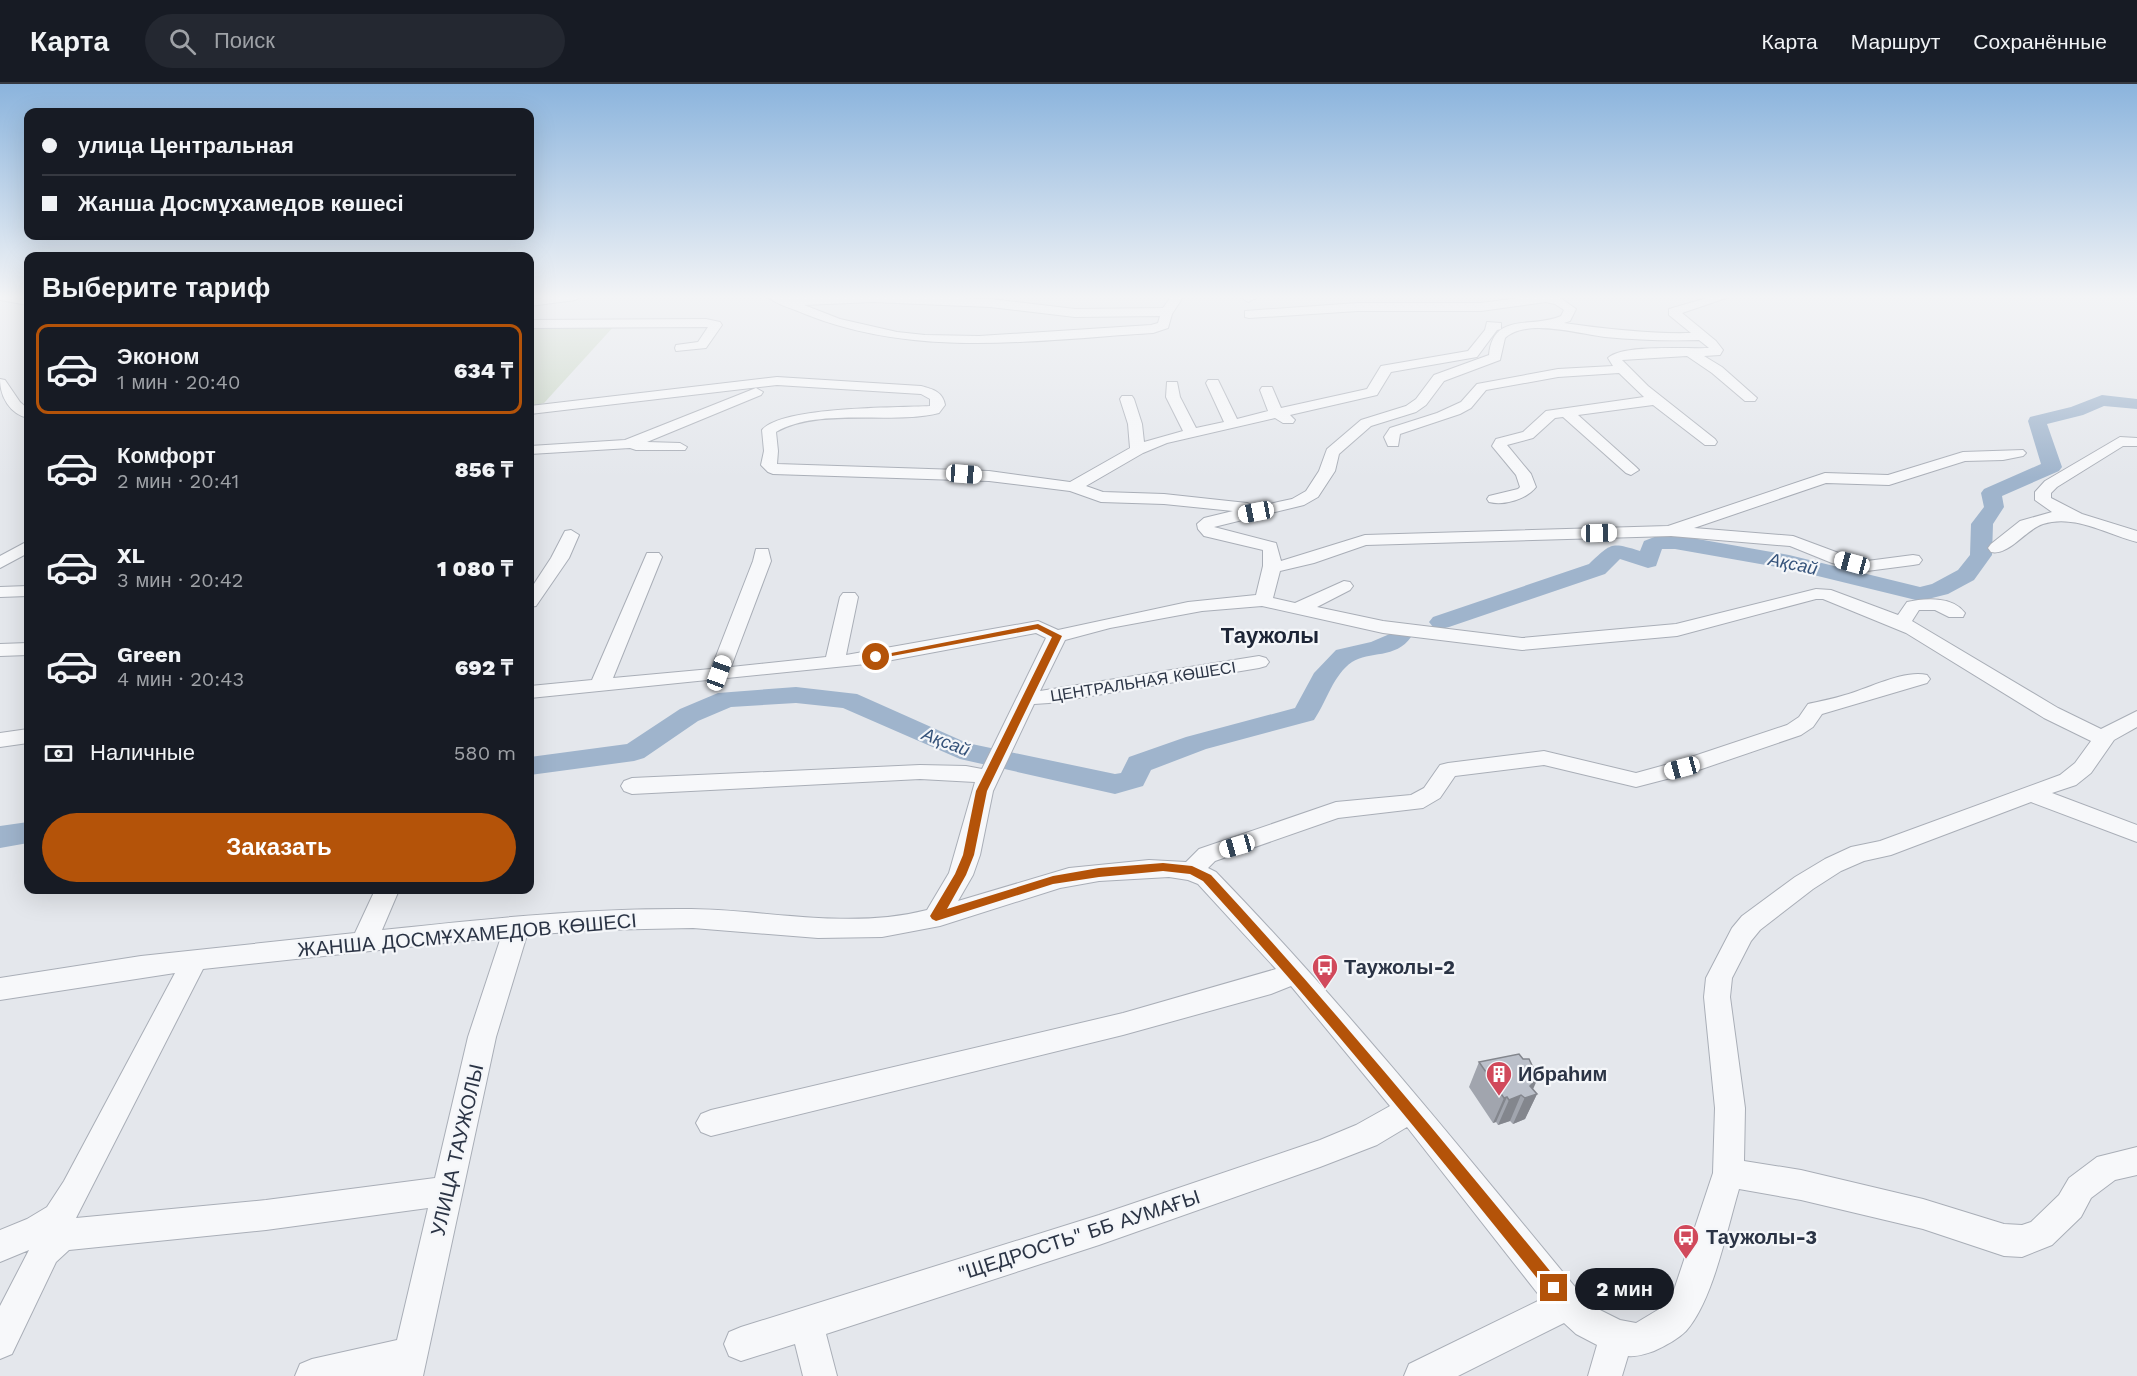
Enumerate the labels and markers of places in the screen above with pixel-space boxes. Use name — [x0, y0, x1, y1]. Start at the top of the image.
bus stop icon: Таужолы-2 — [1310, 952, 1340, 990]
place label: Таужолы-2 — [1344, 955, 1455, 979]
building icon: Ибраһим — [1484, 1059, 1514, 1097]
place label: Ибраһим — [1518, 1062, 1607, 1086]
bus stop icon: Таужолы-3 — [1671, 1222, 1701, 1260]
place label: Таужолы-3 — [1706, 1225, 1817, 1249]

